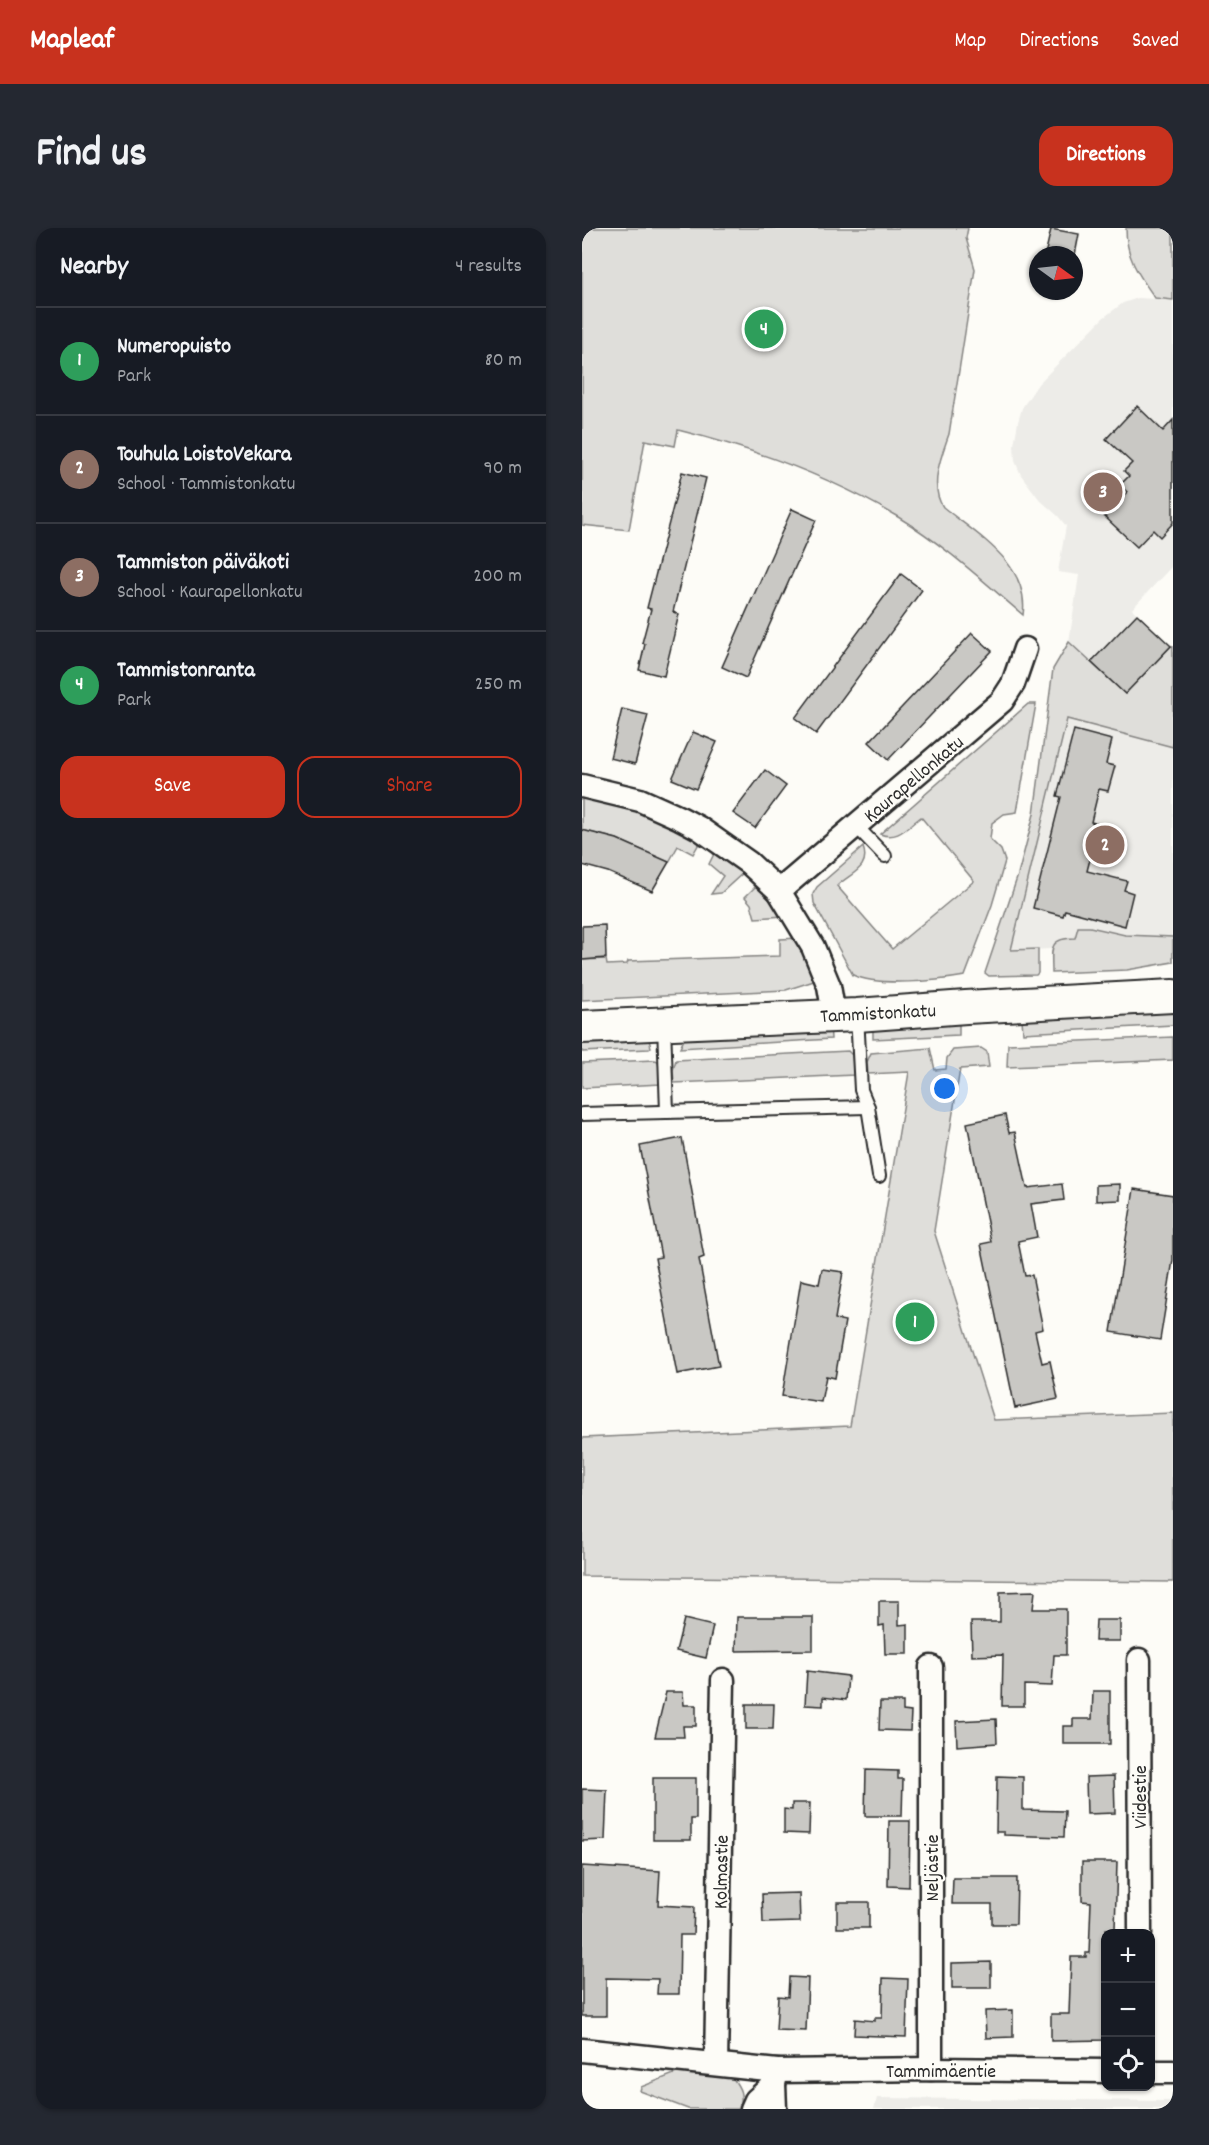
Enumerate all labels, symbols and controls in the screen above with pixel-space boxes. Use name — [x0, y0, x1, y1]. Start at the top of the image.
text: Mapleaf — [30, 22, 114, 62]
text: Map — [955, 27, 986, 57]
text: Directions — [1019, 27, 1099, 57]
text: Saved — [1132, 27, 1179, 57]
text: Find us — [36, 126, 147, 186]
button: Directions — [1039, 126, 1173, 186]
north arrow — [1029, 246, 1083, 300]
text: Nearby — [60, 249, 128, 286]
text: 4 results — [455, 253, 522, 281]
pin: 4 — [744, 306, 783, 352]
text: Numeropuisto — [117, 332, 231, 363]
text: 1 — [77, 347, 82, 375]
text: 80 m — [485, 347, 522, 375]
text: Park — [117, 363, 151, 391]
text: Touhula LoistoVekara — [117, 440, 291, 471]
text: 2 — [75, 455, 84, 483]
text: 90 m — [484, 455, 522, 483]
pin: 3 — [1084, 470, 1122, 514]
text: School · Tammistonkatu — [117, 471, 295, 499]
text: Tammiston päiväkoti — [117, 548, 289, 579]
text: 3 — [75, 563, 84, 591]
text: 200 m — [473, 563, 522, 591]
text: School · Kaurapellonkatu — [117, 579, 303, 607]
text: Tammistonranta — [117, 656, 255, 687]
text: 4 — [75, 671, 84, 699]
text: 250 m — [475, 671, 522, 699]
text: Park — [117, 687, 151, 715]
street label: Kaurapellonkatu — [859, 730, 971, 831]
button: Save — [60, 756, 285, 818]
button: Share — [297, 756, 522, 818]
pin: 2 — [1086, 822, 1124, 868]
street label: Tammistonkatu — [819, 998, 937, 1032]
your location — [930, 1074, 959, 1103]
pin: 1 — [896, 1300, 934, 1344]
street label: Viidestie — [1128, 1765, 1156, 1829]
street label: Kolmastie — [708, 1834, 738, 1909]
street label: Neljästie — [920, 1834, 948, 1901]
map controls — [1101, 1929, 1155, 2091]
button: + — [1101, 1929, 1155, 1983]
button: − — [1101, 1983, 1155, 2037]
button: locate — [1101, 2037, 1155, 2091]
street label: Tammimäentie — [886, 2059, 996, 2087]

